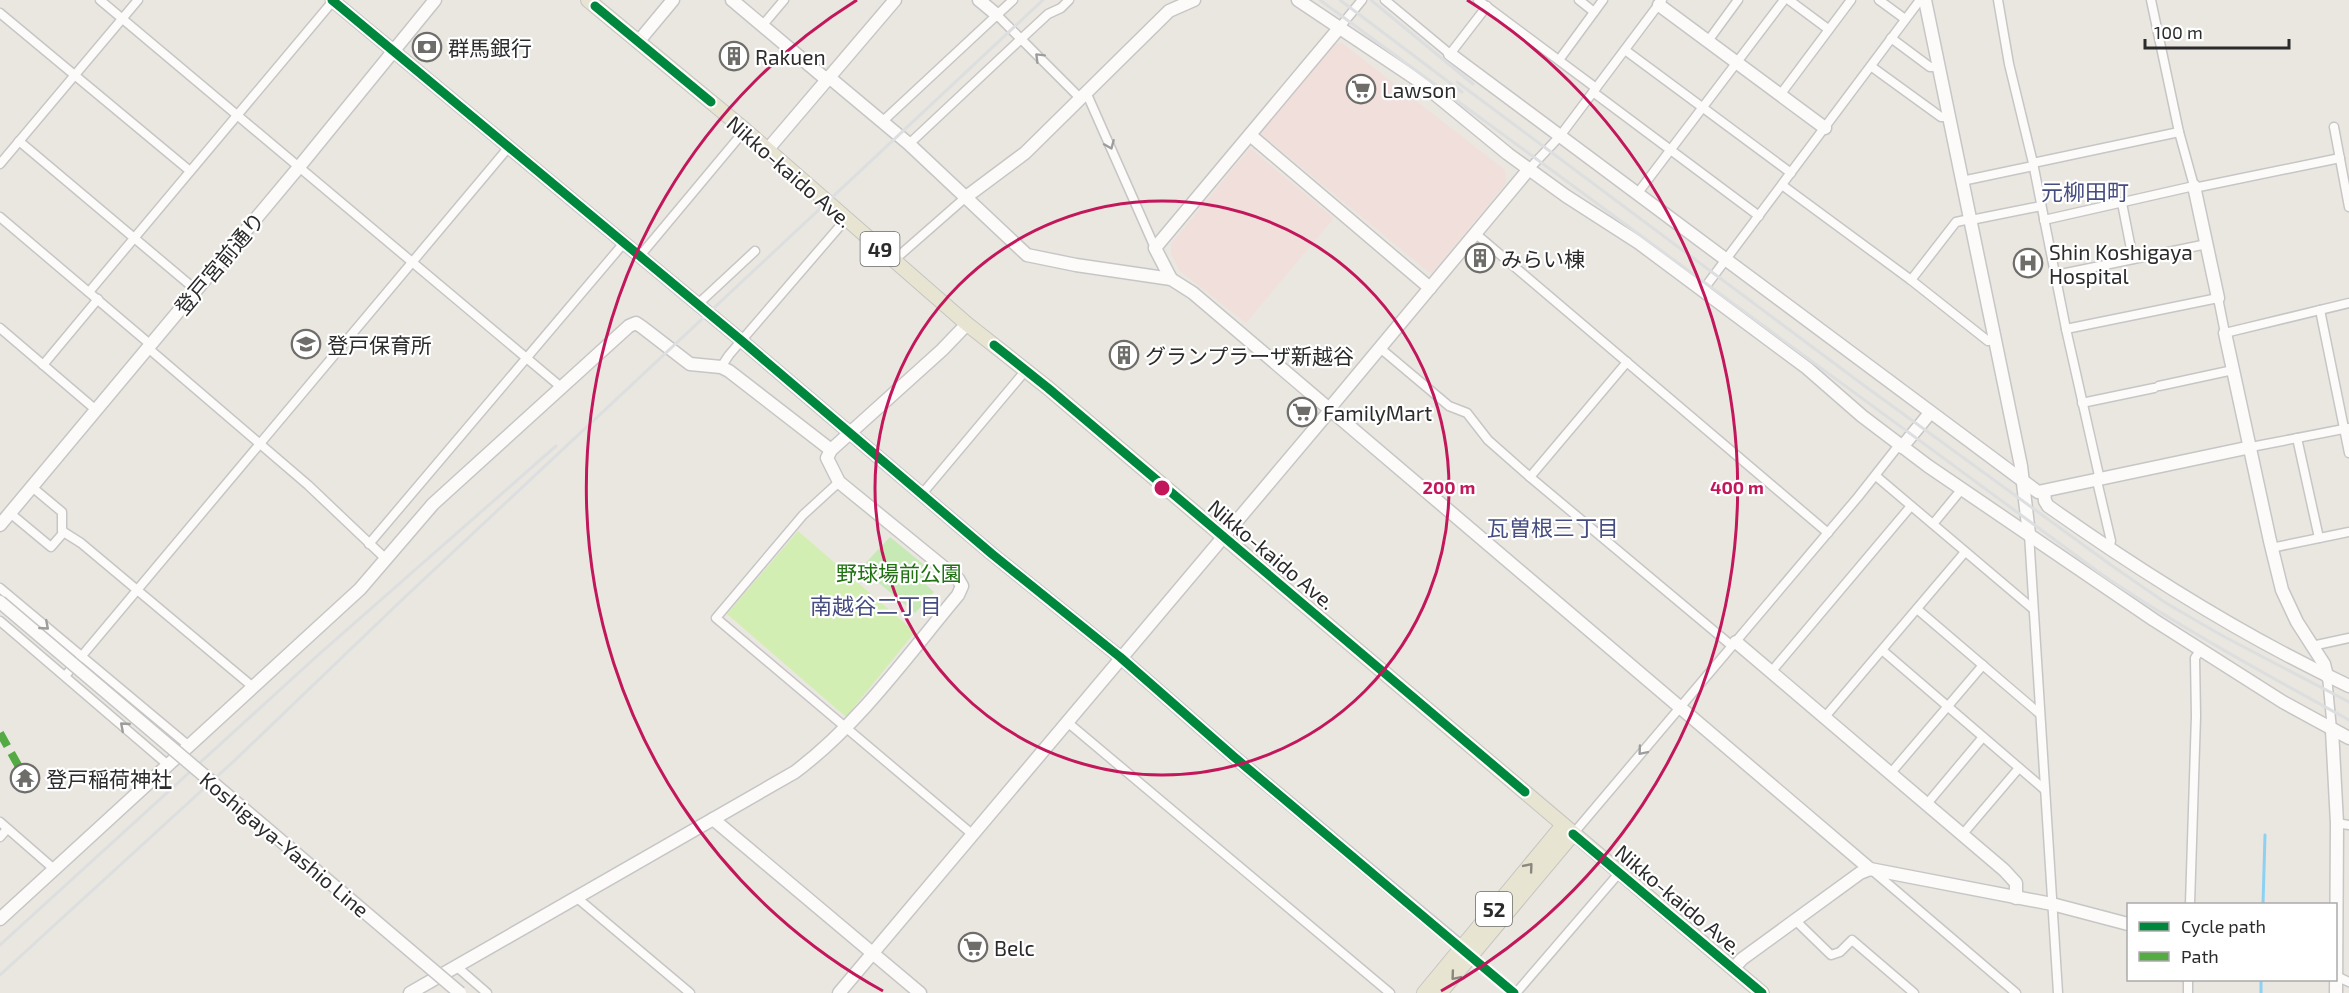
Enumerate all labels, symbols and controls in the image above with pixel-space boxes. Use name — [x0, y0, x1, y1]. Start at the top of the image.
scale bar — [2145, 12, 2289, 50]
text: 100 m — [2154, 21, 2203, 43]
bank icon: 群馬銀行 — [411, 31, 443, 63]
place label: 群馬銀行 — [448, 35, 532, 60]
building icon: Rakuen — [718, 40, 750, 72]
place label: Rakuen — [755, 44, 826, 69]
one-way arrow — [1035, 53, 1046, 64]
supermarket icon: Lawson — [1345, 73, 1377, 105]
place label: Lawson — [1382, 77, 1456, 102]
street label: Nikko-kaido Ave. — [722, 110, 858, 232]
one-way arrow — [1103, 139, 1115, 150]
district label: 元柳田町 — [2041, 178, 2129, 204]
street label: 登戸宮前通り — [169, 207, 269, 319]
road number: 49 — [860, 232, 900, 266]
place label: Shin Koshigaya Hospital — [2049, 239, 2193, 288]
building icon: みらい棟 — [1464, 242, 1496, 274]
place label: みらい棟 — [1501, 246, 1585, 271]
hospital icon: Shin Koshigaya Hospital — [2012, 247, 2044, 279]
school or university icon: 登戸保育所 — [290, 328, 322, 360]
place label: 登戸保育所 — [327, 332, 432, 357]
building icon: グランプラーザ新越谷 — [1108, 339, 1140, 371]
place label: グランプラーザ新越谷 — [1145, 343, 1354, 368]
supermarket icon: FamilyMart — [1286, 396, 1318, 428]
place label: FamilyMart — [1323, 400, 1432, 425]
text: 200 m — [1423, 476, 1475, 498]
text: 400 m — [1710, 476, 1764, 498]
centre of rings — [1152, 478, 1172, 498]
street label: Nikko-kaido Ave. — [1204, 494, 1340, 614]
district label: 瓦曽根三丁目 — [1487, 514, 1619, 540]
park label: 野球場前公園 — [836, 560, 962, 585]
district label: 南越谷二丁目 — [810, 592, 942, 618]
one-way arrow — [38, 618, 49, 629]
one-way arrow — [120, 722, 131, 733]
one-way arrow — [1638, 744, 1649, 755]
temple icon: 登戸稲荷神社 — [9, 762, 41, 794]
place label: 登戸稲荷神社 — [46, 766, 172, 791]
street label: Koshigaya-Yashio Line — [196, 766, 374, 922]
street label: Nikko-kaido Ave. — [1611, 839, 1747, 959]
one-way arrow — [1521, 863, 1532, 874]
road number: 52 — [1476, 892, 1512, 926]
legend — [2127, 903, 2337, 981]
text: Cycle path — [2181, 915, 2266, 937]
supermarket icon: Belc — [957, 931, 989, 963]
place label: Belc — [994, 935, 1035, 960]
text: Path — [2181, 945, 2219, 967]
one-way arrow — [1451, 969, 1462, 980]

